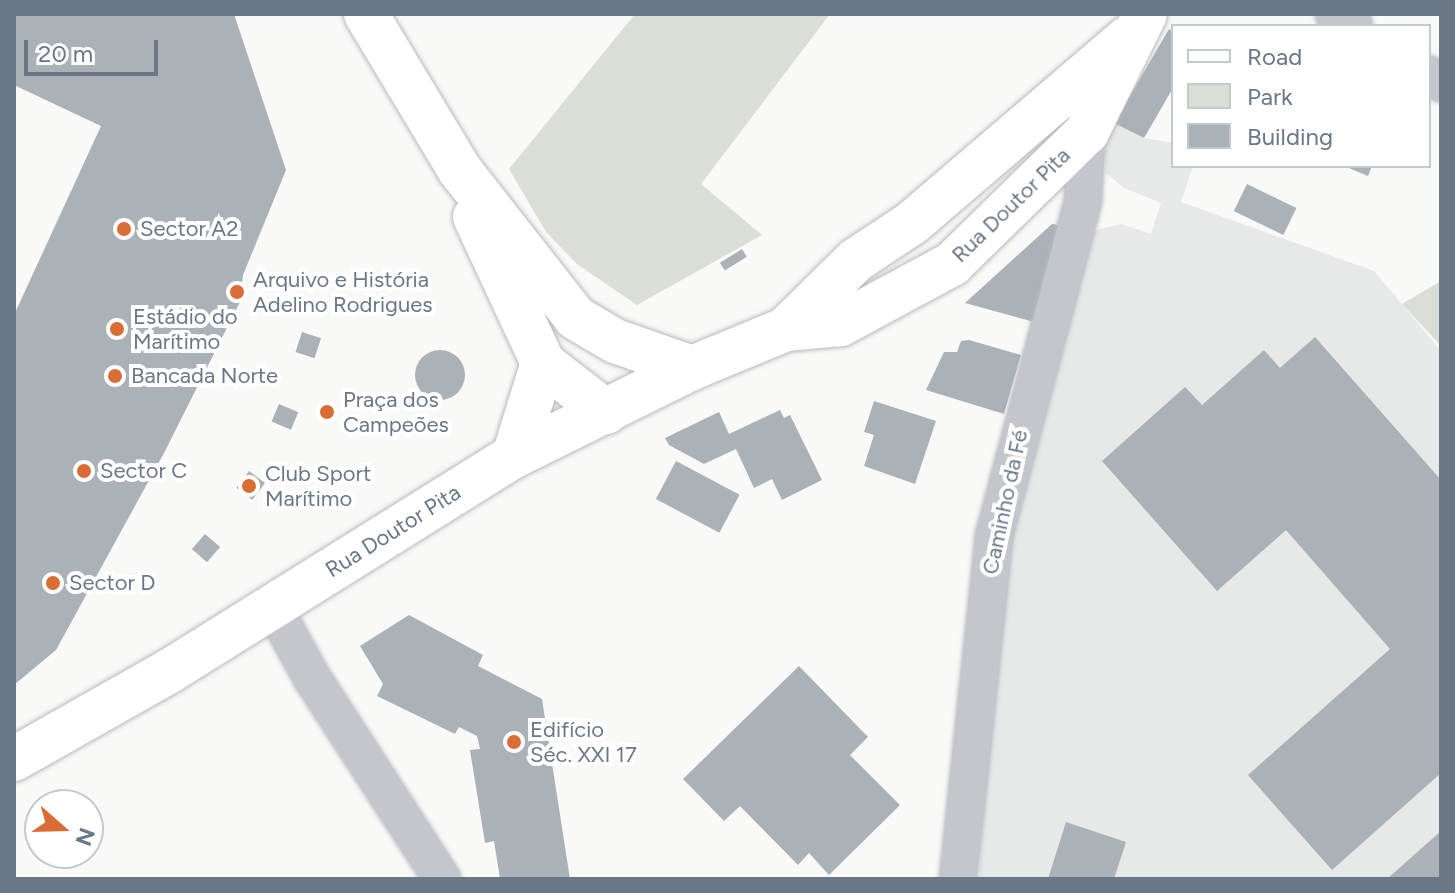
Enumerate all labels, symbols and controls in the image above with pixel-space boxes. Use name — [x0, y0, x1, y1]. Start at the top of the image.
scale bar — [28, 24, 162, 74]
legend — [1171, 24, 1431, 168]
text: 20 m — [38, 39, 93, 68]
text: Road — [1247, 42, 1302, 71]
text: Park — [1247, 82, 1293, 111]
text: Building — [1247, 122, 1333, 151]
street label: Rua Doutor Pita — [946, 142, 1076, 268]
place label: Sector A2 — [140, 216, 239, 242]
marker: Sector A2 — [115, 220, 133, 238]
place label: Arquivo e História Adelino Rodrigues — [253, 266, 432, 318]
marker: Arquivo e História Adelino Rodrigues — [228, 283, 246, 301]
place label: Estádio do Marítimo — [133, 303, 238, 354]
marker: Estádio do Marítimo — [108, 320, 126, 338]
place label: Bancada Norte — [131, 363, 278, 389]
marker: Bancada Norte — [106, 367, 124, 385]
place label: Praça dos Campeões — [343, 386, 449, 438]
marker: Praça dos Campeões — [318, 403, 336, 421]
street label: Caminho da Fé — [977, 427, 1033, 577]
place label: Sector C — [100, 458, 187, 484]
place label: Club Sport Marítimo — [265, 460, 371, 512]
marker: Sector C — [75, 462, 93, 480]
marker: Club Sport Marítimo — [240, 477, 258, 495]
street label: Rua Doutor Pita — [321, 479, 465, 583]
place label: Sector D — [69, 570, 155, 596]
marker: Sector D — [44, 574, 62, 592]
place label: Edifício Séc. XXI 17 — [530, 716, 637, 768]
marker: Edifício Séc. XXI 17 — [505, 733, 523, 751]
north arrow — [24, 789, 104, 869]
text: N — [70, 824, 101, 849]

